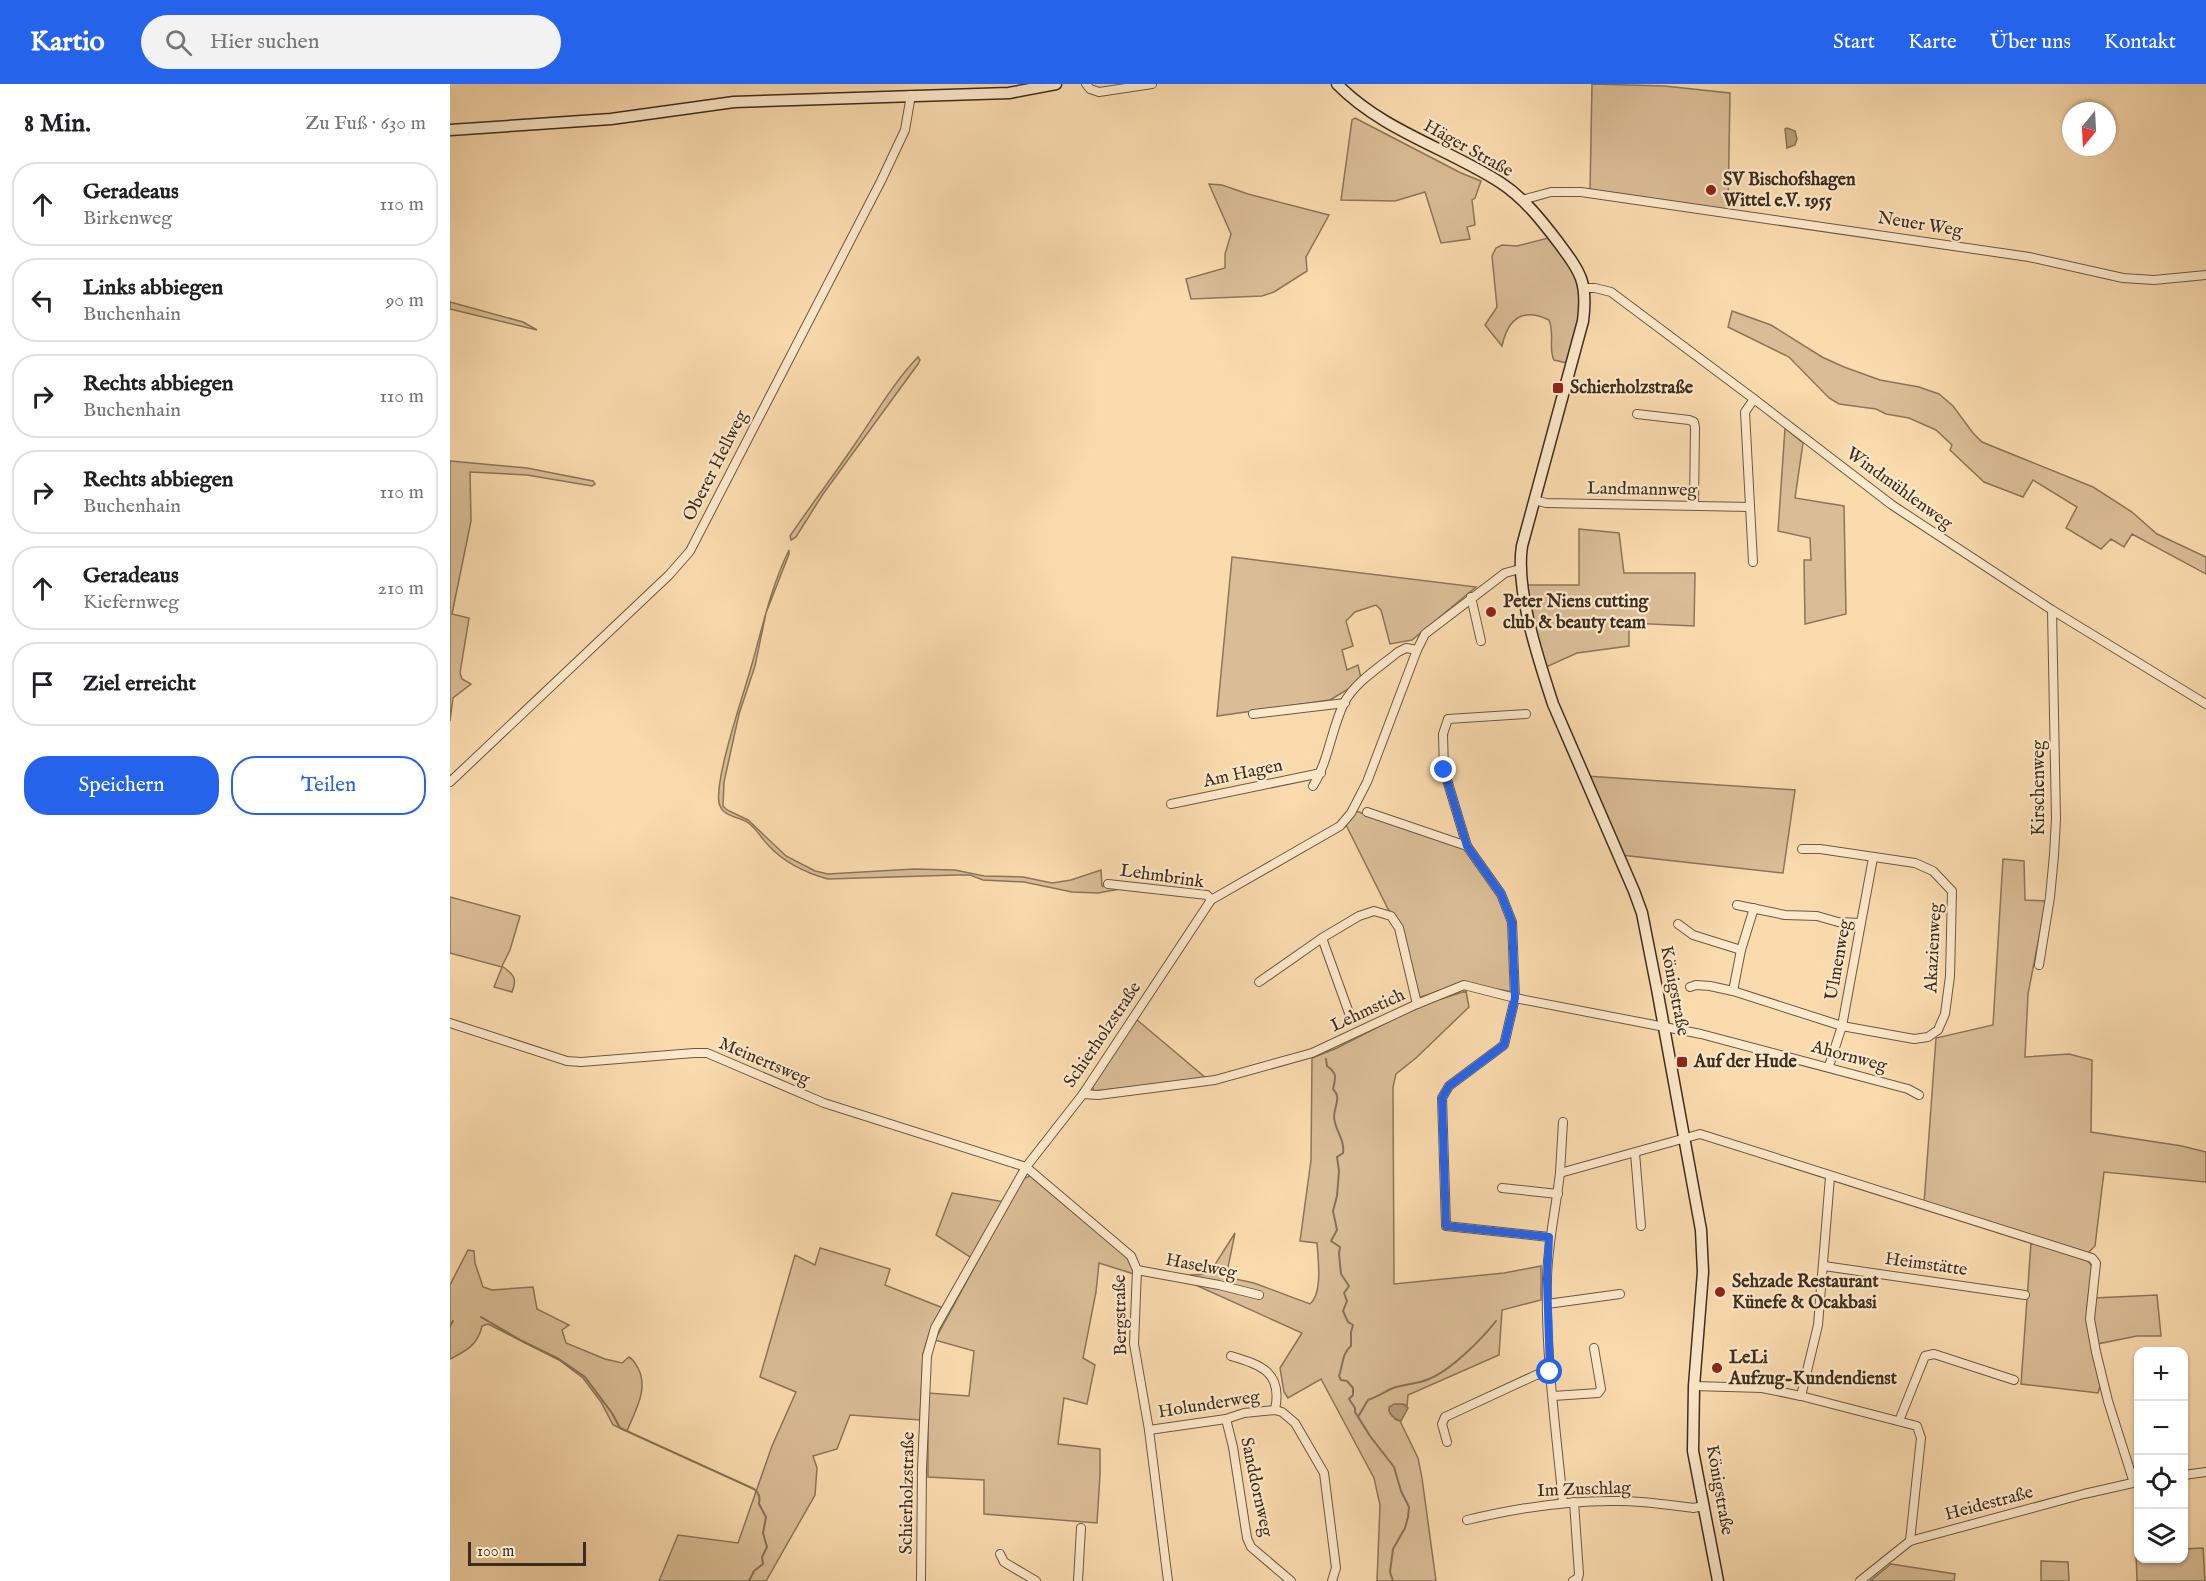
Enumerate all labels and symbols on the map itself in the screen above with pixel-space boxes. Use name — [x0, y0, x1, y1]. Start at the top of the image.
north arrow — [2062, 102, 2116, 156]
street label: Häger Straße — [1419, 115, 1517, 183]
place label: SV Bischofshagen Wittel e.V. 1955 — [1722, 169, 1856, 213]
marker: SV Bischofshagen Wittel e.V. 1955 — [1704, 183, 1718, 197]
street label: Neuer Weg — [1876, 207, 1964, 243]
place label: Schierholzstraße — [1570, 377, 1694, 400]
marker: Schierholzstraße — [1551, 381, 1565, 395]
street label: Oberer Hellweg — [678, 407, 754, 525]
street label: Windmühlenweg — [1841, 443, 1957, 536]
street label: Landmannweg — [1587, 478, 1698, 502]
place label: Peter Niens cutting club & beauty team — [1503, 591, 1649, 635]
marker: Peter Niens cutting club & beauty team — [1484, 605, 1498, 619]
street label: Kirschenweg — [2028, 740, 2051, 836]
street label: Am Hagen — [1200, 754, 1285, 794]
route end — [1430, 756, 1456, 782]
street label: Lehmbrink — [1118, 860, 1206, 894]
street label: Akazienweg — [1920, 902, 1948, 995]
street label: Ulmenweg — [1821, 918, 1857, 1002]
street label: Königstraße — [1654, 944, 1694, 1038]
street label: Schierholzstraße — [1059, 978, 1147, 1092]
street label: Lehmstich — [1327, 984, 1409, 1038]
street label: Meinertsweg — [715, 1033, 813, 1092]
street label: Ahornweg — [1808, 1036, 1889, 1078]
place label: Auf der Hude — [1693, 1051, 1798, 1074]
marker: Auf der Hude — [1675, 1055, 1689, 1069]
street label: Heimstätte — [1883, 1248, 1969, 1282]
street label: Haselweg — [1163, 1249, 1239, 1285]
place label: Sehzade Restaurant Künefe & Ocakbasi — [1732, 1271, 1879, 1315]
street label: Bergstraße — [1109, 1274, 1133, 1356]
marker: Sehzade Restaurant Künefe & Ocakbasi — [1713, 1285, 1727, 1299]
place label: LeLi Aufzug-Kundendienst — [1728, 1347, 1898, 1391]
route start — [1536, 1358, 1562, 1384]
marker: LeLi Aufzug-Kundendienst — [1710, 1361, 1724, 1375]
street label: Holunderweg — [1156, 1386, 1262, 1424]
street label: Schierholzstraße — [895, 1431, 921, 1555]
street label: Sanddornweg — [1234, 1435, 1278, 1539]
street label: Königstraße — [1700, 1443, 1738, 1537]
street label: Im Zuschlag — [1537, 1477, 1631, 1503]
street label: Heidestraße — [1942, 1481, 2036, 1527]
scale bar — [468, 1539, 586, 1566]

